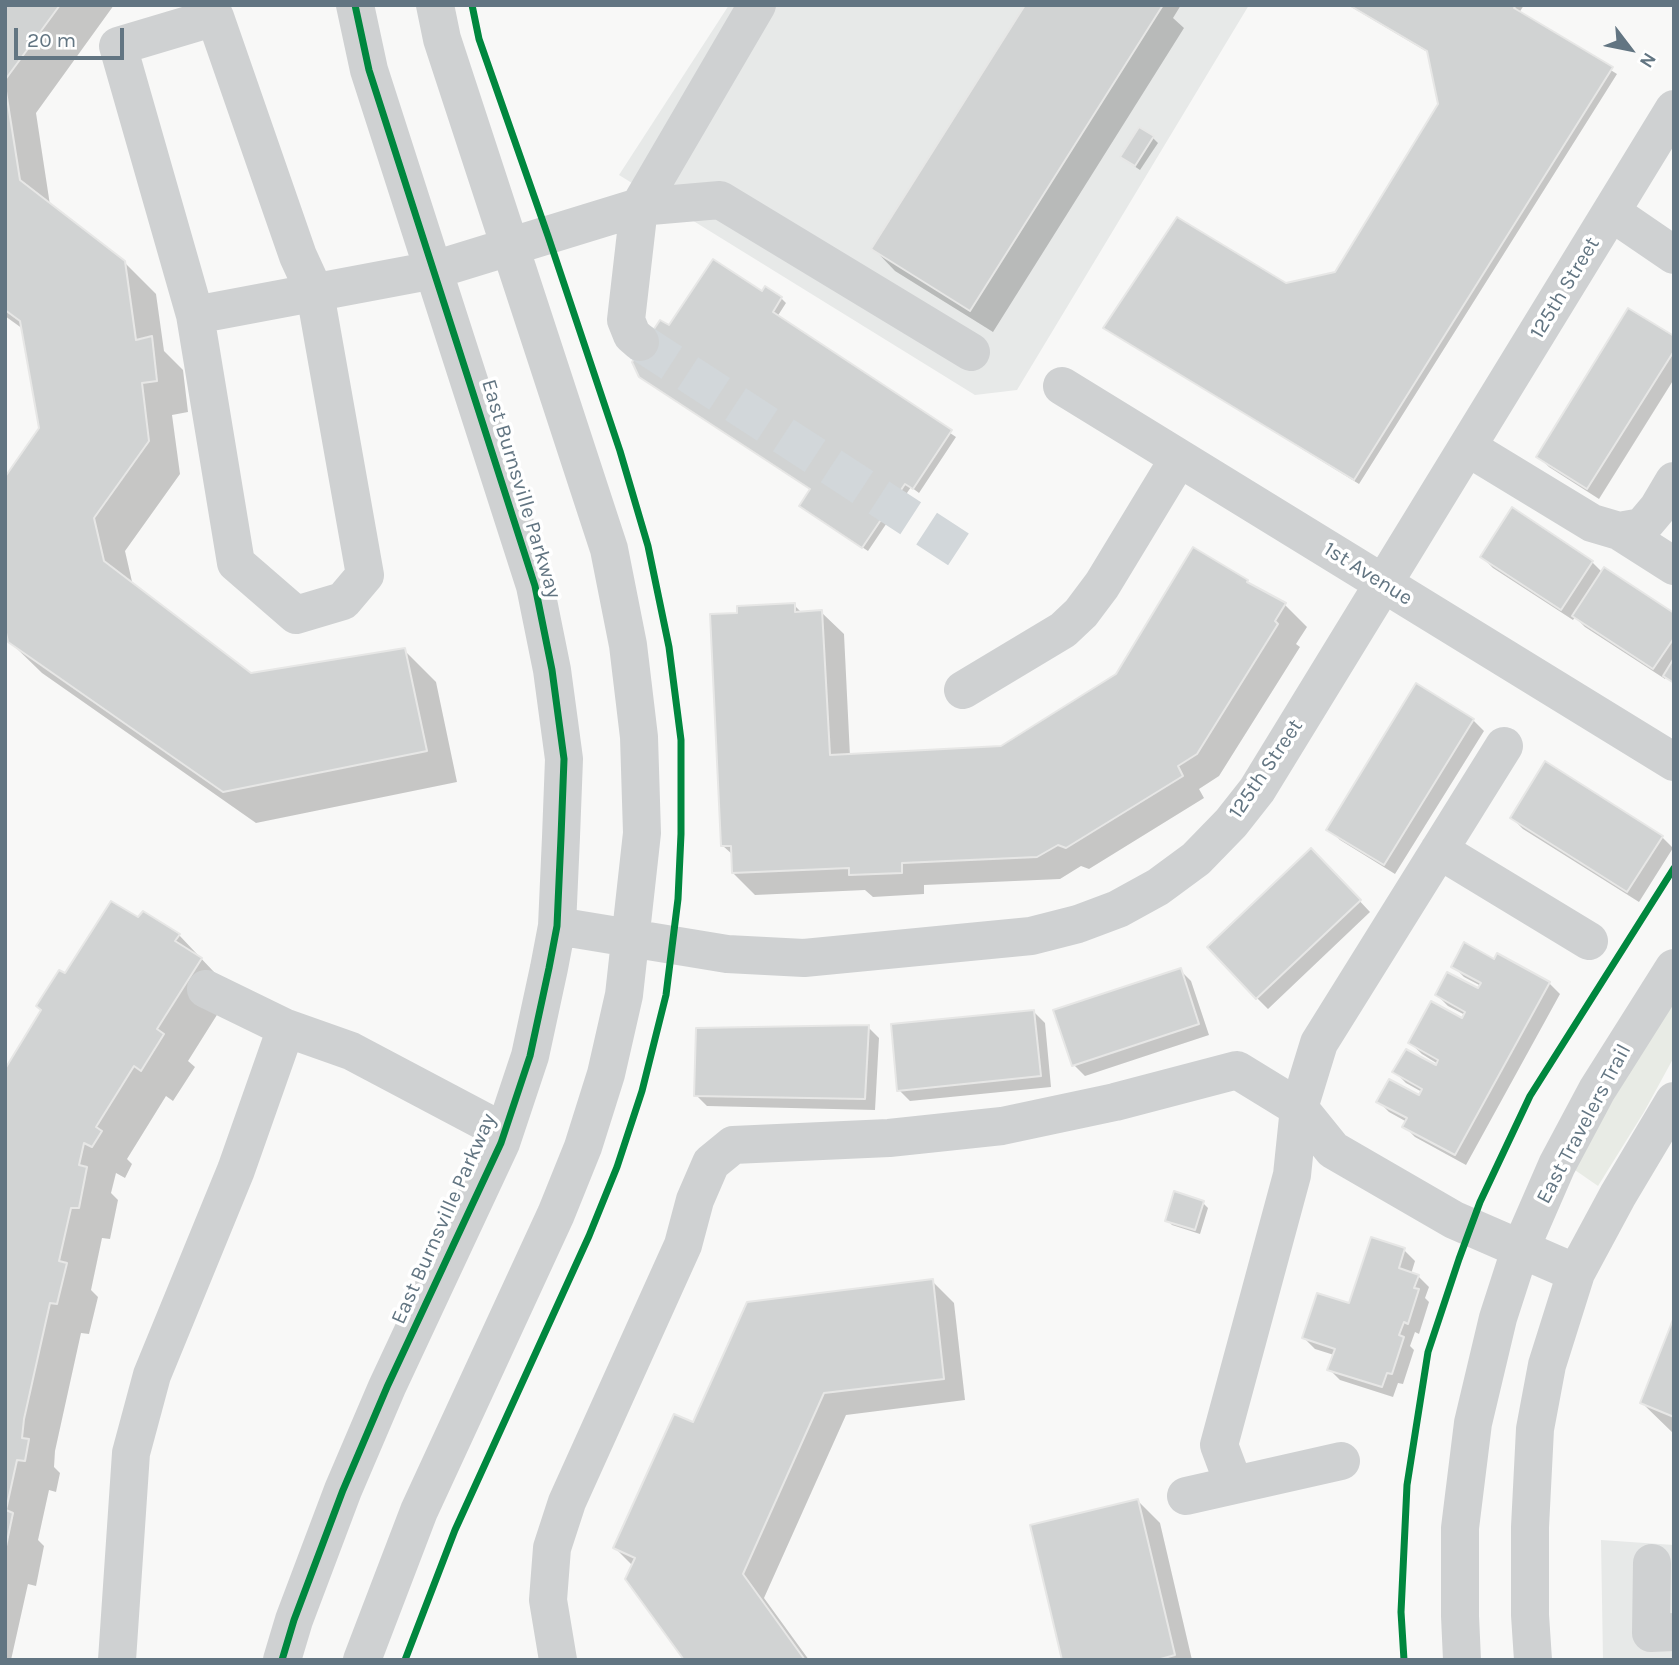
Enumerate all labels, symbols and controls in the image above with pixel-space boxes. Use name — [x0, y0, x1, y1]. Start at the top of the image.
scale bar — [18, 14, 128, 58]
north arrow — [1595, 14, 1665, 84]
text: 20 m — [27, 28, 76, 52]
text: N — [1635, 49, 1661, 72]
street label: 125th Street — [1525, 233, 1605, 343]
street label: East Burnsville Parkway — [476, 376, 566, 602]
street label: 1st Avenue — [1319, 537, 1417, 611]
street label: 125th Street — [1224, 715, 1308, 823]
street label: East Travelers Trail — [1531, 1040, 1637, 1208]
street label: East Burnsville Parkway — [386, 1110, 502, 1328]

